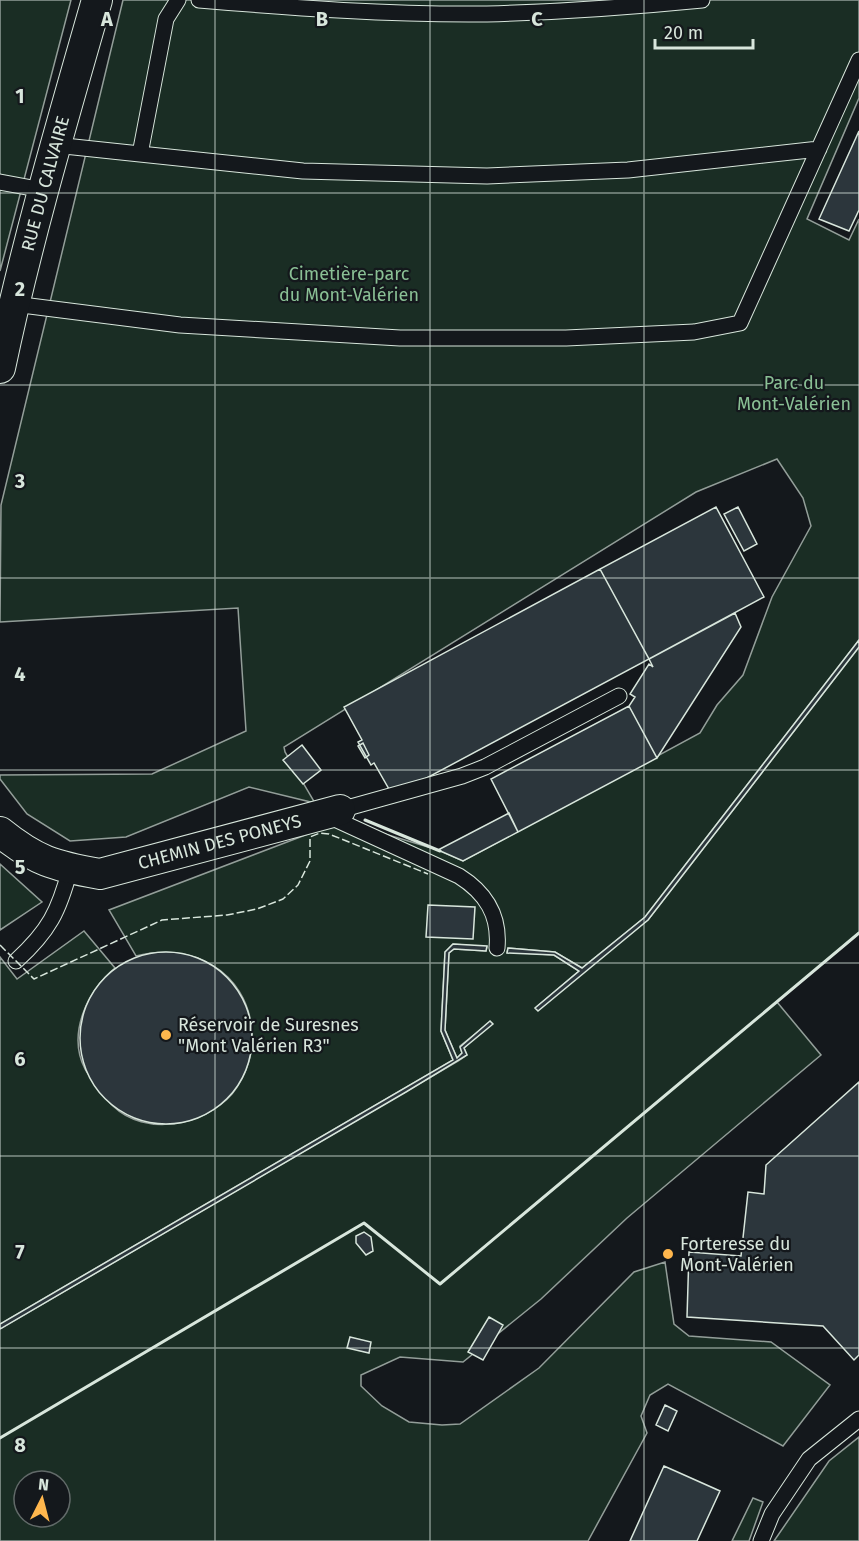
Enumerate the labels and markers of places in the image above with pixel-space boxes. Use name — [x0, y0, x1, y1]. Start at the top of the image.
place label: Réservoir de Suresnes "Mont Valérien R3" — [178, 1014, 359, 1057]
marker: Réservoir de Suresnes "Mont Valérien R3" — [159, 1028, 173, 1042]
place label: Forteresse du Mont-Valérien — [680, 1233, 794, 1276]
marker: Forteresse du Mont-Valérien — [661, 1247, 675, 1261]

